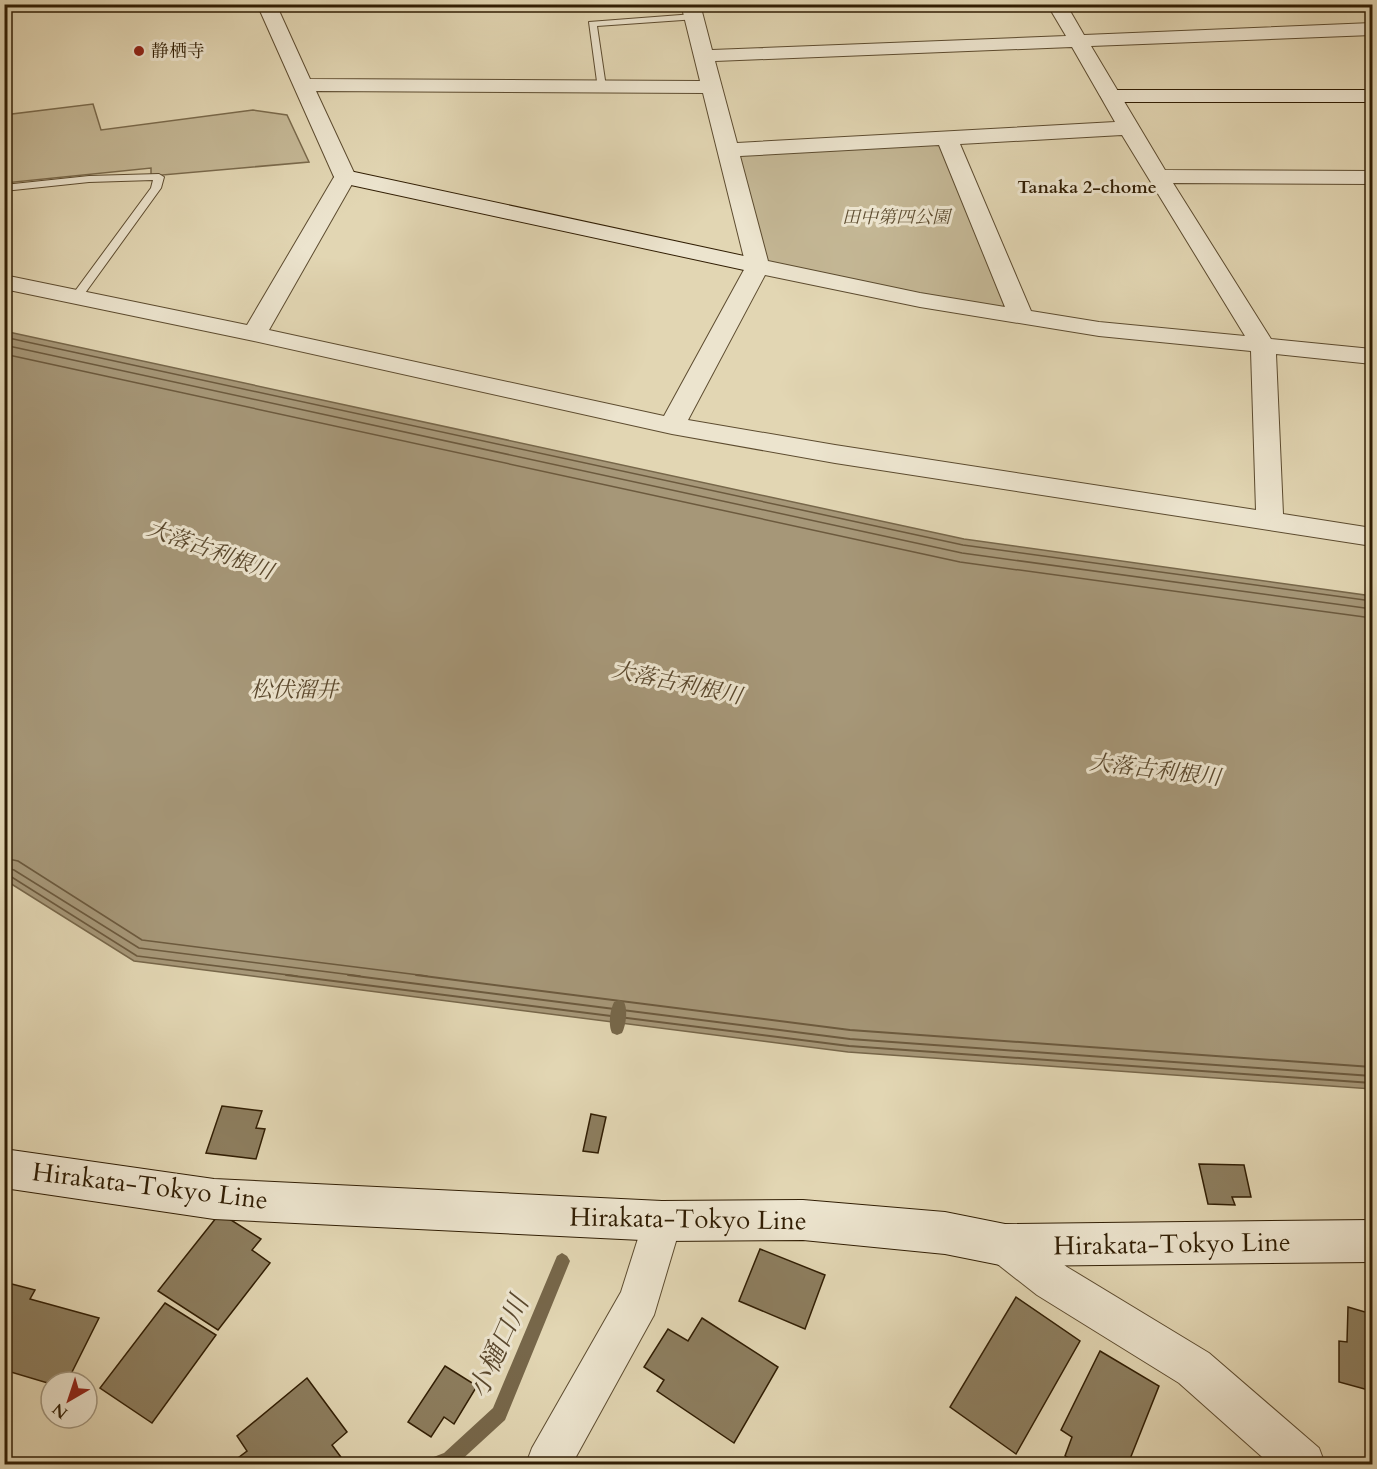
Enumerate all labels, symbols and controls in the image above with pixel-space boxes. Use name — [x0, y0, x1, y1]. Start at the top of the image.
place label: 静栖寺 — [151, 39, 205, 64]
marker: 静栖寺 — [132, 44, 146, 58]
district label: Tanaka 2-chome — [1017, 175, 1157, 200]
park label: 田中第四公園 — [842, 205, 953, 230]
water label: 大落古利根川 — [143, 513, 279, 587]
water label: 大落古利根川 — [609, 655, 747, 712]
water label: 松伏溜井 — [250, 675, 340, 705]
water label: 大落古利根川 — [1088, 747, 1224, 793]
street label: Hirakata-Tokyo Line — [30, 1154, 270, 1218]
street label: Hirakata-Tokyo Line — [569, 1199, 807, 1239]
street label: Hirakata-Tokyo Line — [1053, 1224, 1291, 1264]
water label: 小樋口川 — [460, 1287, 539, 1404]
north arrow — [39, 1370, 99, 1430]
text: N — [48, 1398, 73, 1424]

